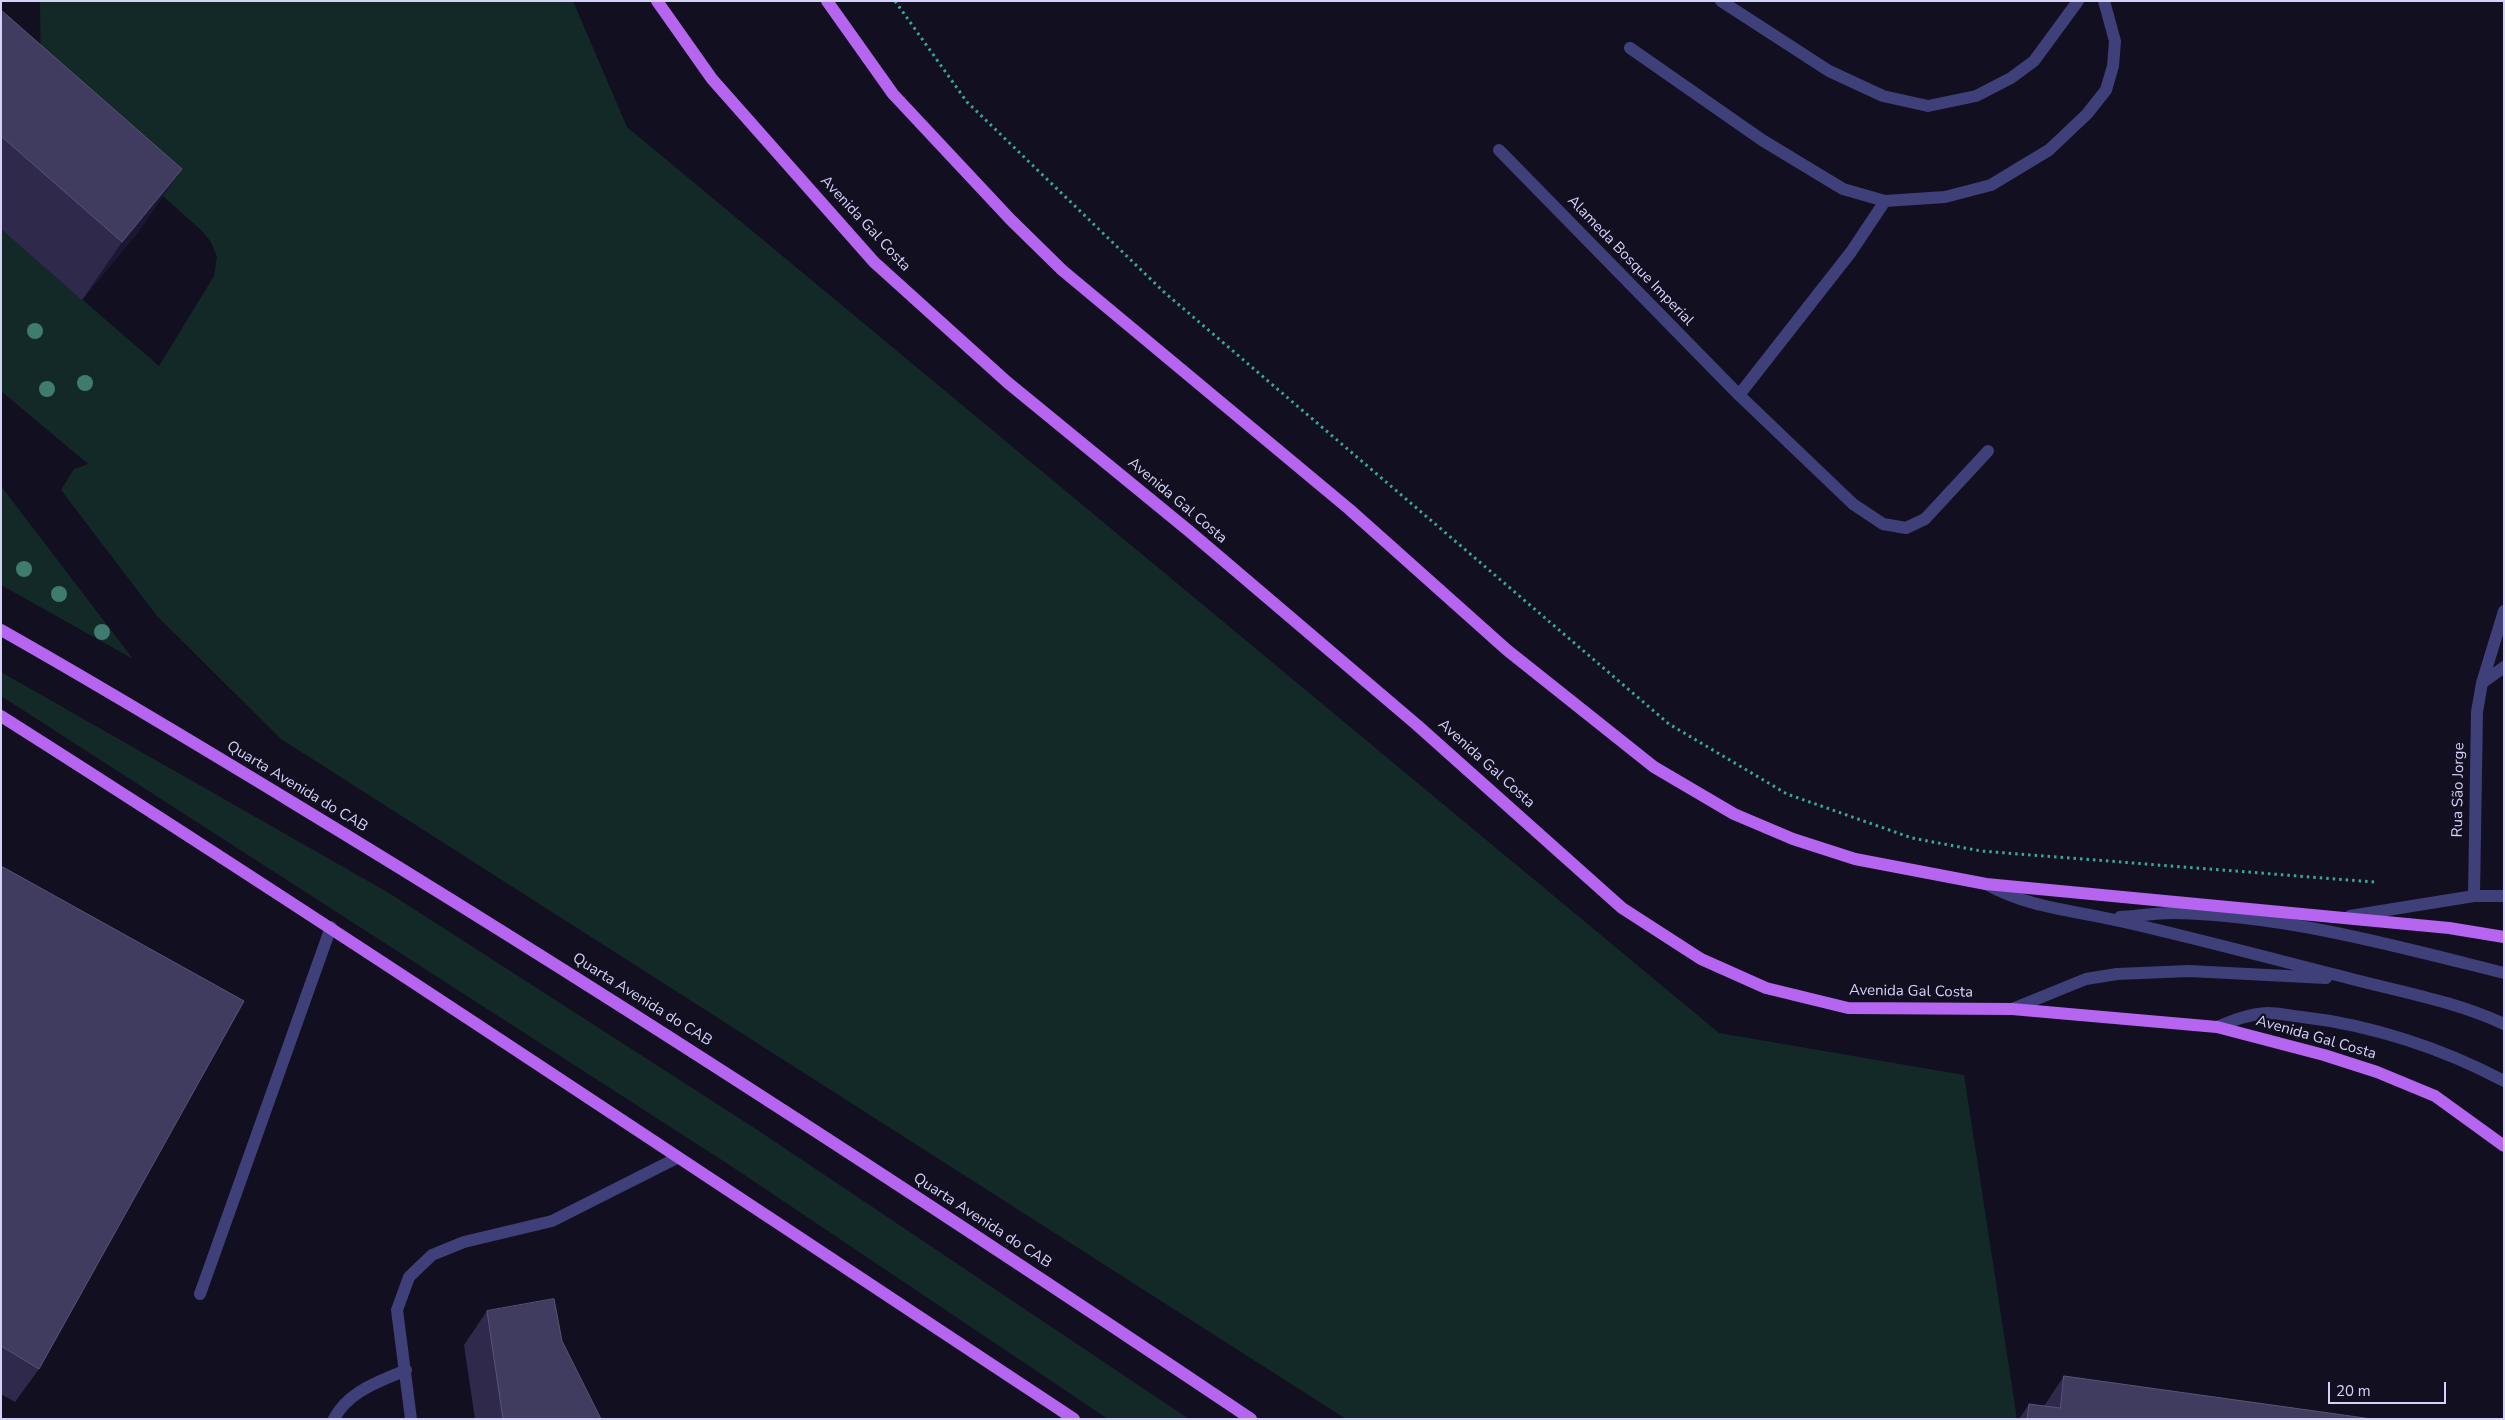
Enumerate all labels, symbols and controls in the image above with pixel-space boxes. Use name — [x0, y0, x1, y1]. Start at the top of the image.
street label: Avenida Gal Costa — [816, 172, 914, 276]
street label: Alameda Bosque Imperial — [1563, 192, 1697, 330]
street label: Avenida Gal Costa — [1124, 454, 1230, 548]
street label: Avenida Gal Costa — [1434, 716, 1538, 812]
street label: Quarta Avenida do CAB — [223, 738, 371, 836]
street label: Rua São Jorge — [2449, 742, 2469, 838]
street label: Quarta Avenida do CAB — [569, 950, 715, 1050]
street label: Avenida Gal Costa — [1849, 982, 1973, 1002]
street label: Avenida Gal Costa — [2254, 1012, 2378, 1064]
street label: Quarta Avenida do CAB — [909, 1170, 1055, 1272]
scale bar — [2330, 1372, 2448, 1404]
text: 20 m — [2336, 1381, 2371, 1401]

